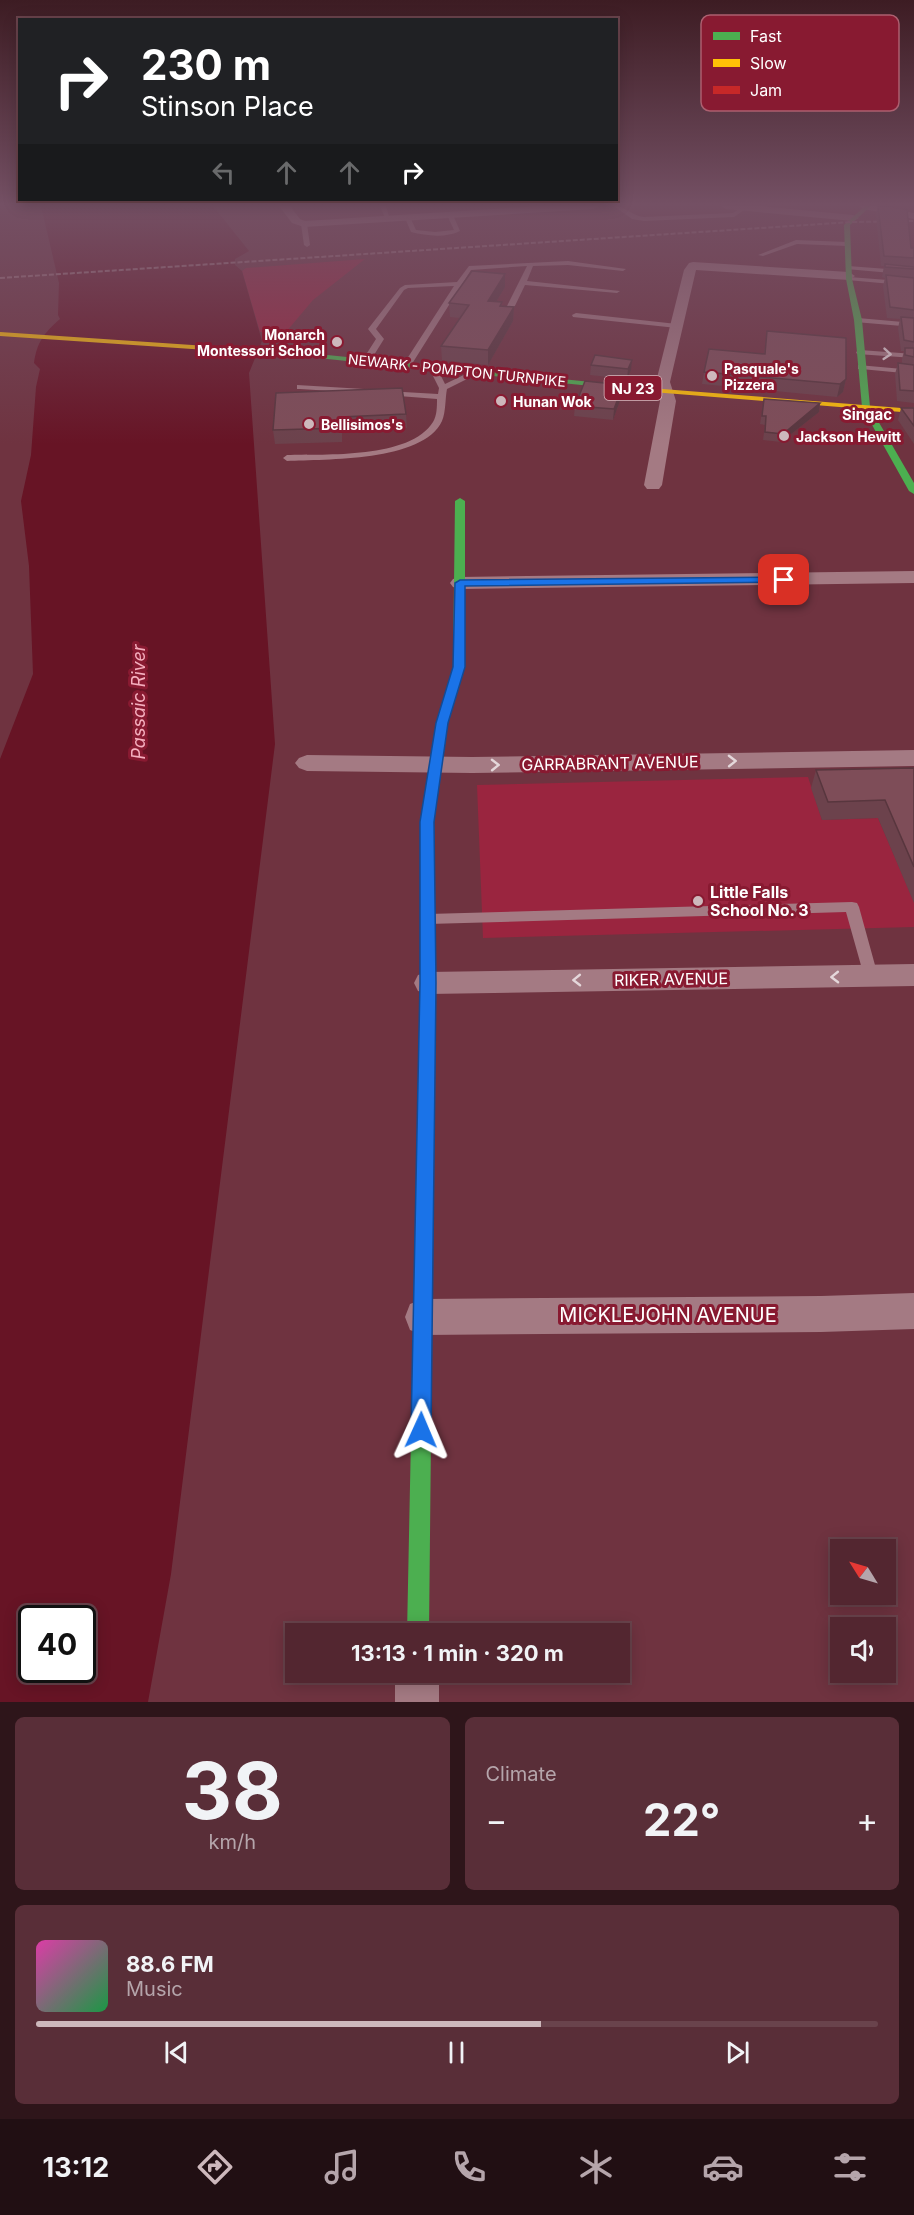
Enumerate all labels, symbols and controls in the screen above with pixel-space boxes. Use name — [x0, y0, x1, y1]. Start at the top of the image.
legend — [701, 15, 899, 111]
text: Fast — [750, 26, 782, 46]
text: 230 m — [141, 39, 271, 90]
icon: right — [42, 42, 120, 120]
text: Slow — [750, 53, 787, 73]
text: Jam — [750, 80, 782, 100]
text: Stinson Place — [141, 90, 314, 123]
icon: left — [207, 156, 240, 189]
icon: ahead — [270, 156, 303, 189]
icon: ahead — [333, 156, 366, 189]
icon: right — [396, 156, 429, 189]
place label: Monarch Montessori School — [197, 326, 325, 359]
marker: Monarch Montessori School — [330, 335, 344, 349]
one-way arrow — [882, 347, 891, 360]
street label: NEWARK - POMPTON TURNPIKE — [347, 350, 567, 390]
place label: Pasquale's Pizzera — [724, 360, 799, 393]
marker: Pasquale's Pizzera — [705, 369, 719, 383]
road number: NJ 23 — [604, 376, 662, 400]
place label: Hunan Wok — [513, 393, 592, 410]
marker: Hunan Wok — [494, 394, 508, 408]
district label: Singac — [842, 405, 892, 424]
place label: Bellisimos's — [321, 416, 403, 433]
marker: Bellisimos's — [302, 417, 316, 431]
place label: Jackson Hewitt — [796, 428, 901, 445]
marker: Jackson Hewitt — [777, 429, 791, 443]
pin — [758, 554, 809, 605]
icon: arrive — [767, 563, 800, 596]
water label: Passaic River — [128, 643, 149, 760]
street label: GARRABRANT AVENUE — [521, 751, 699, 775]
one-way arrow — [728, 755, 737, 767]
one-way arrow — [491, 759, 500, 771]
place label: Little Falls School No. 3 — [710, 882, 809, 920]
marker: Little Falls School No. 3 — [691, 894, 705, 908]
street label: RIKER AVENUE — [614, 968, 728, 990]
one-way arrow — [830, 970, 839, 983]
one-way arrow — [572, 974, 581, 987]
street label: MICKLEJOHN AVENUE — [559, 1303, 777, 1327]
position arrow — [389, 1398, 453, 1462]
north arrow — [830, 1539, 896, 1605]
map controls — [830, 1539, 896, 1683]
speed limit sign: 40 — [18, 1605, 96, 1683]
button: sound — [830, 1617, 896, 1683]
text: 13:13 · 1 min · 320 m — [351, 1640, 564, 1666]
text: 38 — [182, 1743, 283, 1838]
text: Climate — [486, 1762, 557, 1786]
text: 22° — [643, 1792, 720, 1847]
text: − — [486, 1800, 507, 1840]
text: + — [856, 1800, 878, 1840]
text: km/h — [208, 1830, 256, 1854]
text: 88.6 FM — [126, 1951, 214, 1977]
text: Music — [126, 1977, 183, 2001]
icon: previous — [160, 2036, 193, 2069]
icon: pause — [440, 2036, 473, 2069]
icon: next — [721, 2036, 754, 2069]
icon: directions — [194, 2146, 236, 2188]
icon: music — [321, 2146, 363, 2188]
icon: phone — [448, 2146, 490, 2188]
icon: climate — [575, 2146, 617, 2188]
icon: car — [702, 2146, 744, 2188]
icon: filters — [829, 2146, 871, 2188]
text: 13:12 — [43, 2151, 109, 2184]

